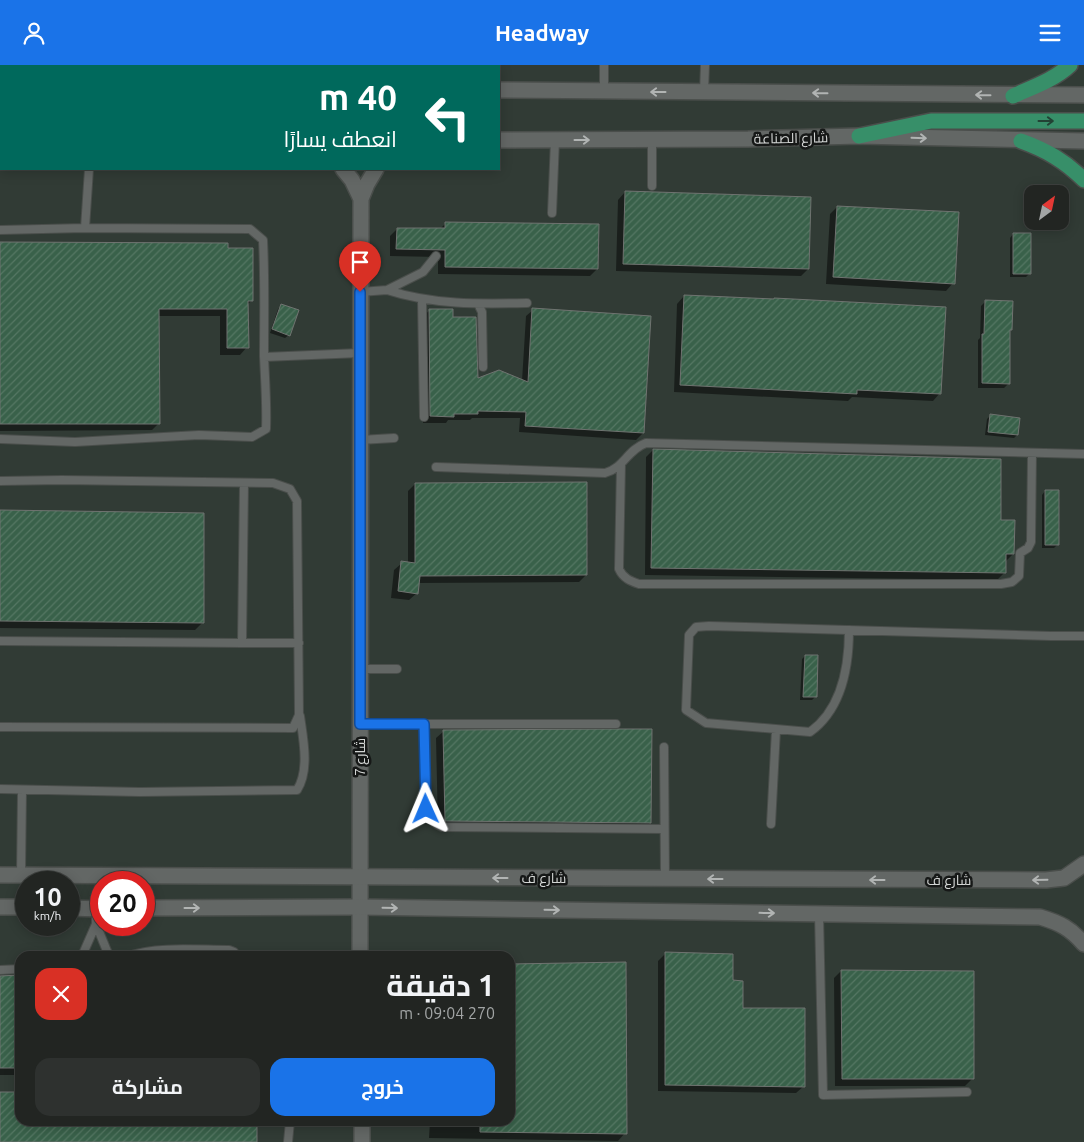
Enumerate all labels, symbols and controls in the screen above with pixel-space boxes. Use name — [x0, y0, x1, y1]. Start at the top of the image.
icon: person — [20, 19, 48, 47]
icon: menu — [1036, 19, 1064, 47]
text: Headway — [495, 20, 589, 45]
text: 40 m — [319, 77, 397, 117]
icon: left — [415, 85, 480, 150]
one-way arrow — [650, 87, 666, 96]
one-way arrow — [813, 88, 829, 98]
one-way arrow — [975, 91, 991, 100]
one-way arrow — [1038, 116, 1054, 126]
text: انعطف يسارًا — [284, 126, 397, 151]
street label: شارع الصناعة — [754, 129, 828, 148]
one-way arrow — [911, 133, 927, 142]
one-way arrow — [574, 135, 590, 145]
north arrow — [1024, 185, 1069, 230]
map controls — [1024, 185, 1069, 230]
pin — [339, 241, 381, 292]
icon: arrive — [346, 248, 374, 276]
street label: شارع 7 — [352, 738, 369, 776]
position arrow — [399, 782, 451, 834]
street label: شارع ف — [522, 870, 566, 887]
speed limit sign: 20 — [90, 871, 155, 936]
street label: شارع ف — [927, 872, 971, 889]
one-way arrow — [492, 873, 508, 882]
one-way arrow — [707, 874, 724, 884]
one-way arrow — [870, 875, 886, 884]
one-way arrow — [1032, 875, 1048, 885]
text: 10 — [33, 883, 62, 911]
one-way arrow — [184, 903, 200, 913]
one-way arrow — [382, 903, 398, 912]
one-way arrow — [544, 905, 560, 915]
one-way arrow — [759, 908, 775, 918]
text: km/h — [34, 909, 61, 922]
button: close — [35, 968, 87, 1020]
text: 1 دقيقة — [386, 968, 495, 1002]
text: 270 m · 09:04 — [399, 1004, 495, 1022]
button: مشاركة — [35, 1058, 260, 1116]
button: خروج — [270, 1058, 495, 1116]

